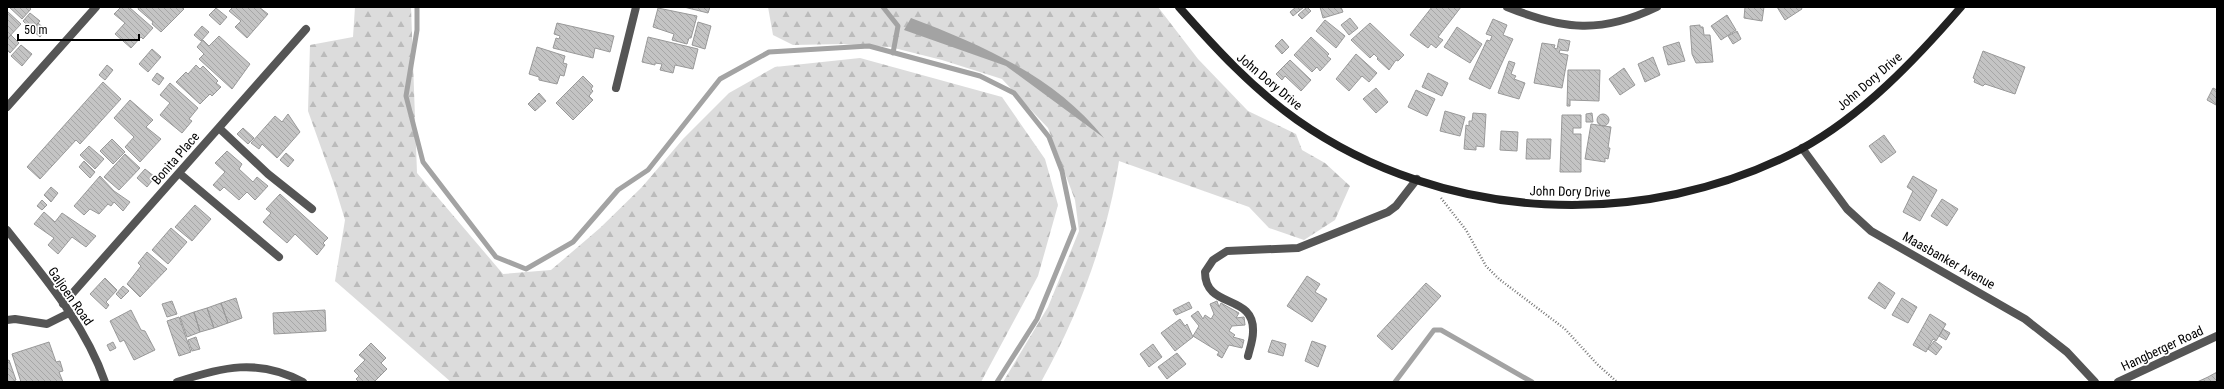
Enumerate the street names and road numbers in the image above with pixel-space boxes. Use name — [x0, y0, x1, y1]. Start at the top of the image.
street label: John Dory Drive — [1834, 49, 1905, 114]
street label: John Dory Drive — [1234, 50, 1305, 113]
street label: Bonita Place — [149, 129, 202, 188]
street label: John Dory Drive — [1529, 183, 1610, 200]
street label: Maasbanker Avenue — [1900, 229, 1998, 292]
street label: Galjoen Road — [45, 264, 96, 328]
street label: Hangberger Road — [2119, 323, 2206, 374]

